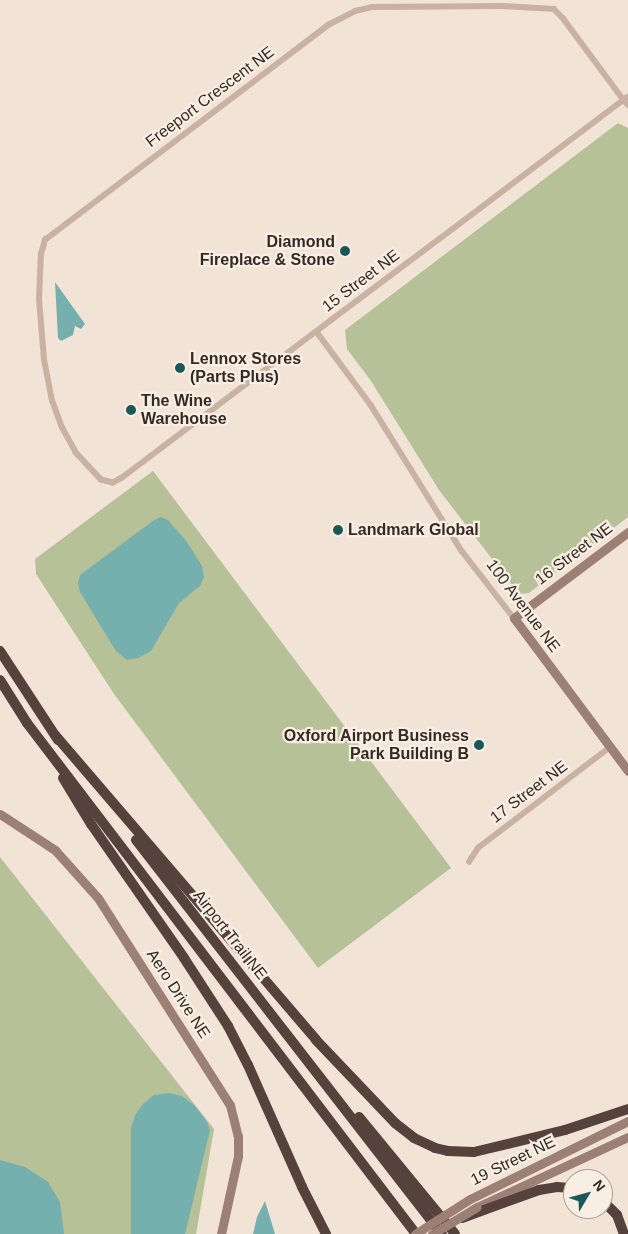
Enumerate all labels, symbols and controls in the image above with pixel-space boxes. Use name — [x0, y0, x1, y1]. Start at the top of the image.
street label: Freeport Crescent NE — [142, 43, 278, 151]
place label: Diamond Fireplace & Stone — [200, 232, 335, 270]
marker: Diamond Fireplace & Stone — [339, 245, 351, 257]
street label: 15 Street NE — [319, 246, 403, 316]
place label: Lennox Stores (Parts Plus) — [190, 349, 301, 387]
marker: Lennox Stores (Parts Plus) — [174, 362, 186, 374]
place label: The Wine Warehouse — [141, 391, 227, 429]
marker: The Wine Warehouse — [125, 404, 137, 416]
street label: 16 Street NE — [532, 519, 616, 589]
place label: Landmark Global — [348, 520, 479, 540]
marker: Landmark Global — [332, 524, 344, 536]
street label: 100 Avenue NE — [482, 556, 564, 656]
place label: Oxford Airport Business Park Building B — [283, 726, 469, 764]
marker: Oxford Airport Business Park Building B — [473, 739, 485, 751]
street label: 17 Street NE — [487, 757, 571, 827]
street label: Airport Trail NE — [189, 886, 271, 984]
street label: Aero Drive NE — [142, 946, 214, 1042]
street label: 19 Street NE — [468, 1132, 558, 1190]
north arrow — [563, 1169, 613, 1219]
text: N — [590, 1177, 609, 1194]

